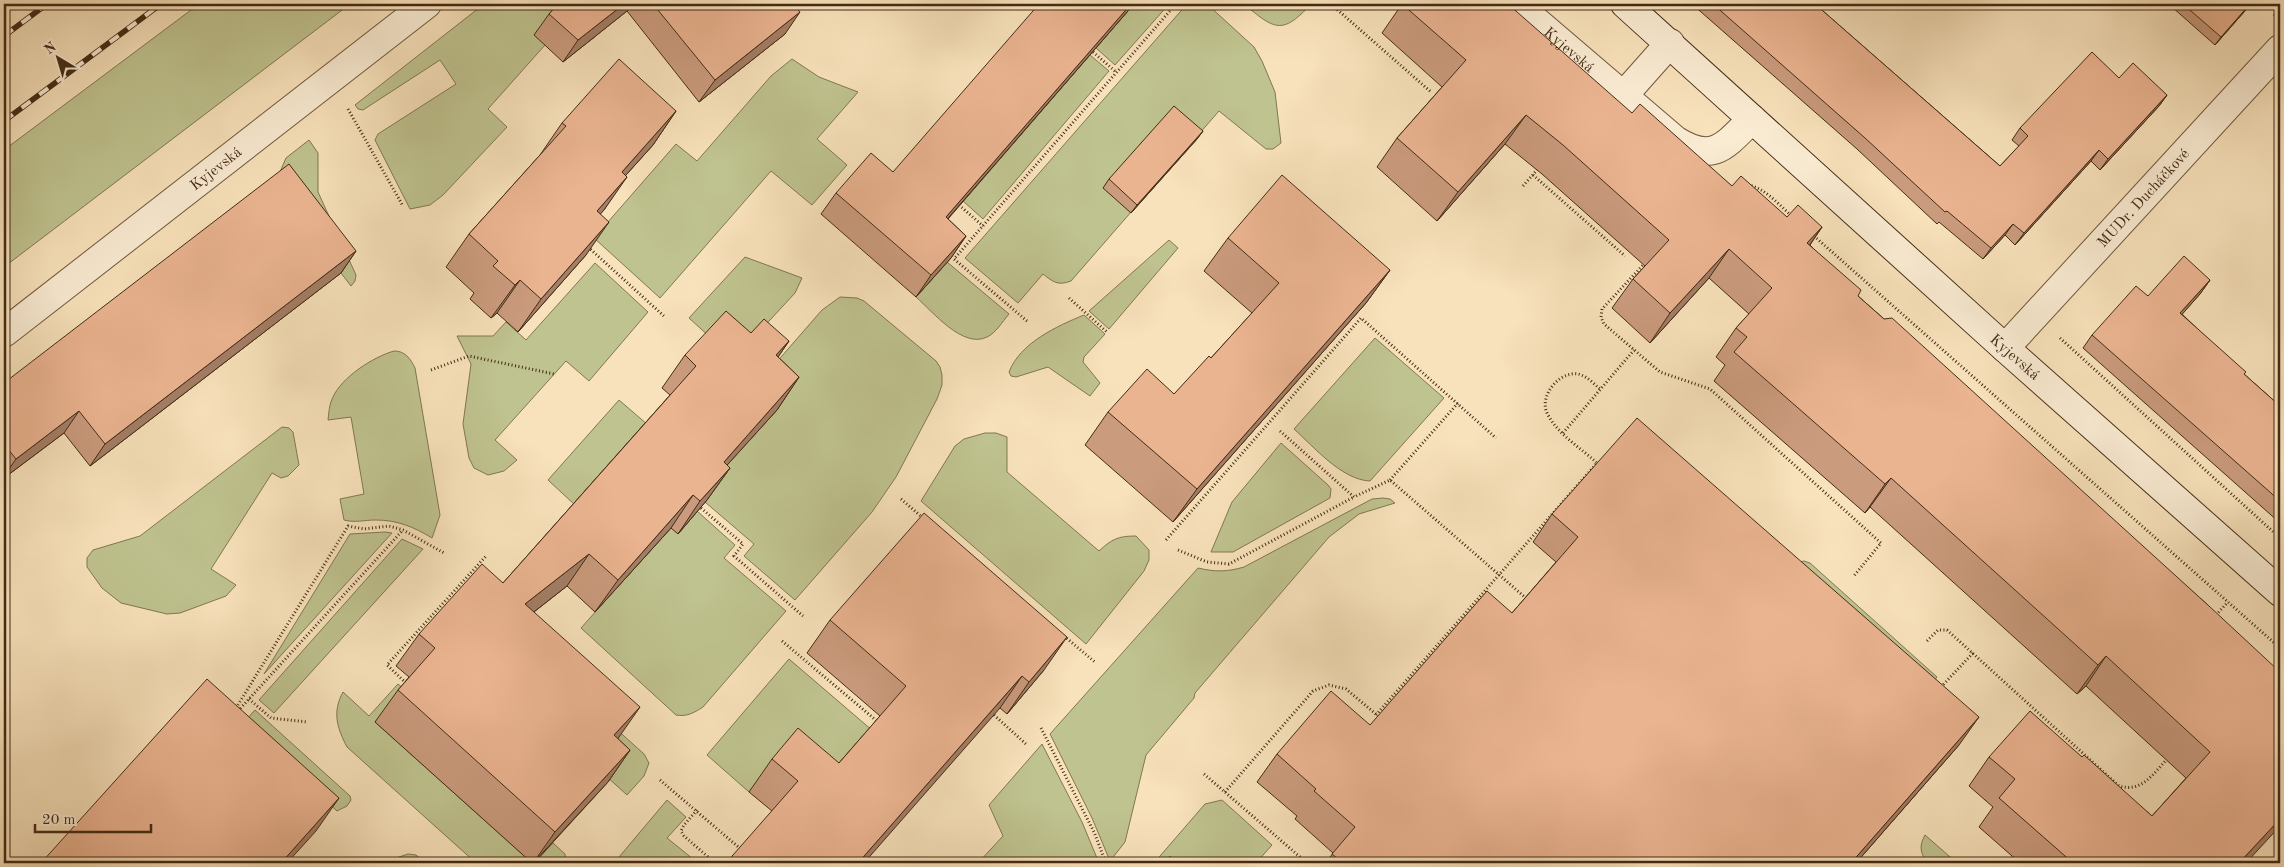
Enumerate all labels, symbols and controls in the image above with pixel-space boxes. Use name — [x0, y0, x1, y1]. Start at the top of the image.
street label: Kyjevská — [1540, 25, 1597, 76]
north arrow — [32, 32, 82, 82]
text: N — [42, 40, 59, 57]
street label: Kyjevská — [188, 145, 245, 194]
street label: MUDr. Ducháčkové — [2095, 147, 2193, 251]
street label: Kyjevská — [1986, 332, 2042, 384]
scale bar — [35, 802, 151, 834]
text: 20 m — [42, 813, 76, 828]

